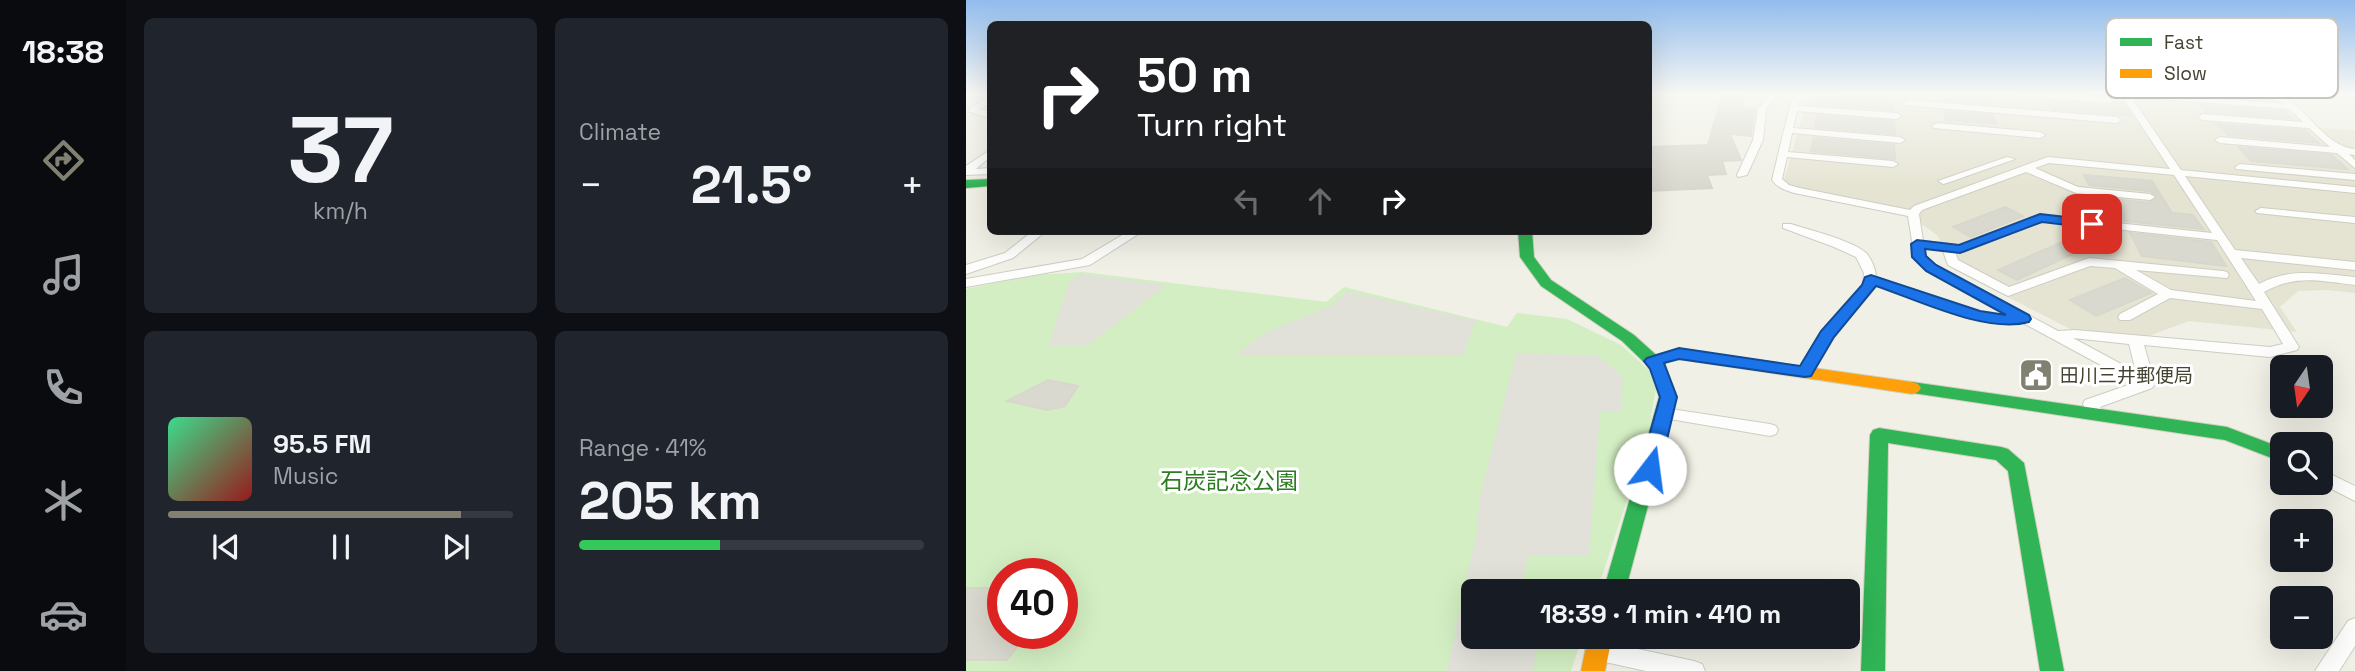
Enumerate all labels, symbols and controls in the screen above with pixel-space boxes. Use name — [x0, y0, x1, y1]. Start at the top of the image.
legend — [2106, 18, 2338, 98]
text: Fast — [2164, 30, 2204, 55]
text: 18:38 — [22, 32, 104, 72]
text: 50 m — [1137, 44, 1252, 106]
icon: right — [1022, 49, 1113, 140]
text: Slow — [2164, 61, 2207, 86]
text: 37 — [288, 92, 393, 209]
text: Turn right — [1137, 105, 1287, 145]
text: Climate — [579, 117, 661, 147]
icon: directions — [39, 136, 88, 185]
text: 21.5° — [691, 152, 812, 218]
text: − — [579, 161, 603, 209]
text: + — [900, 161, 924, 209]
icon: left — [1228, 182, 1266, 220]
icon: ahead — [1301, 182, 1339, 220]
icon: right — [1374, 182, 1412, 220]
pin — [2062, 194, 2122, 254]
text: km/h — [313, 196, 368, 226]
icon: arrive — [2073, 205, 2111, 243]
icon: music — [39, 250, 88, 299]
north arrow — [2270, 355, 2333, 418]
map controls — [2270, 355, 2333, 649]
public building icon: 田川三井郵便局 — [2017, 356, 2055, 394]
icon: phone — [39, 363, 88, 412]
place label: 田川三井郵便局 — [2060, 363, 2193, 388]
text: 95.5 FM — [273, 427, 371, 461]
position arrow — [1613, 432, 1687, 506]
button: search — [2270, 432, 2333, 495]
text: Range · 41% — [579, 433, 707, 463]
text: Music — [273, 461, 338, 491]
park label: 石炭記念公園 — [1160, 466, 1298, 496]
text: 205 km — [579, 468, 762, 534]
icon: climate — [39, 476, 88, 525]
button: + — [2270, 509, 2333, 572]
icon: previous — [207, 528, 245, 566]
icon: pause — [322, 528, 360, 566]
icon: next — [437, 528, 475, 566]
speed limit sign: 40 — [987, 558, 1078, 649]
button: − — [2270, 586, 2333, 649]
icon: car — [39, 590, 88, 639]
text: 18:39 · 1 min · 410 m — [1540, 597, 1781, 631]

